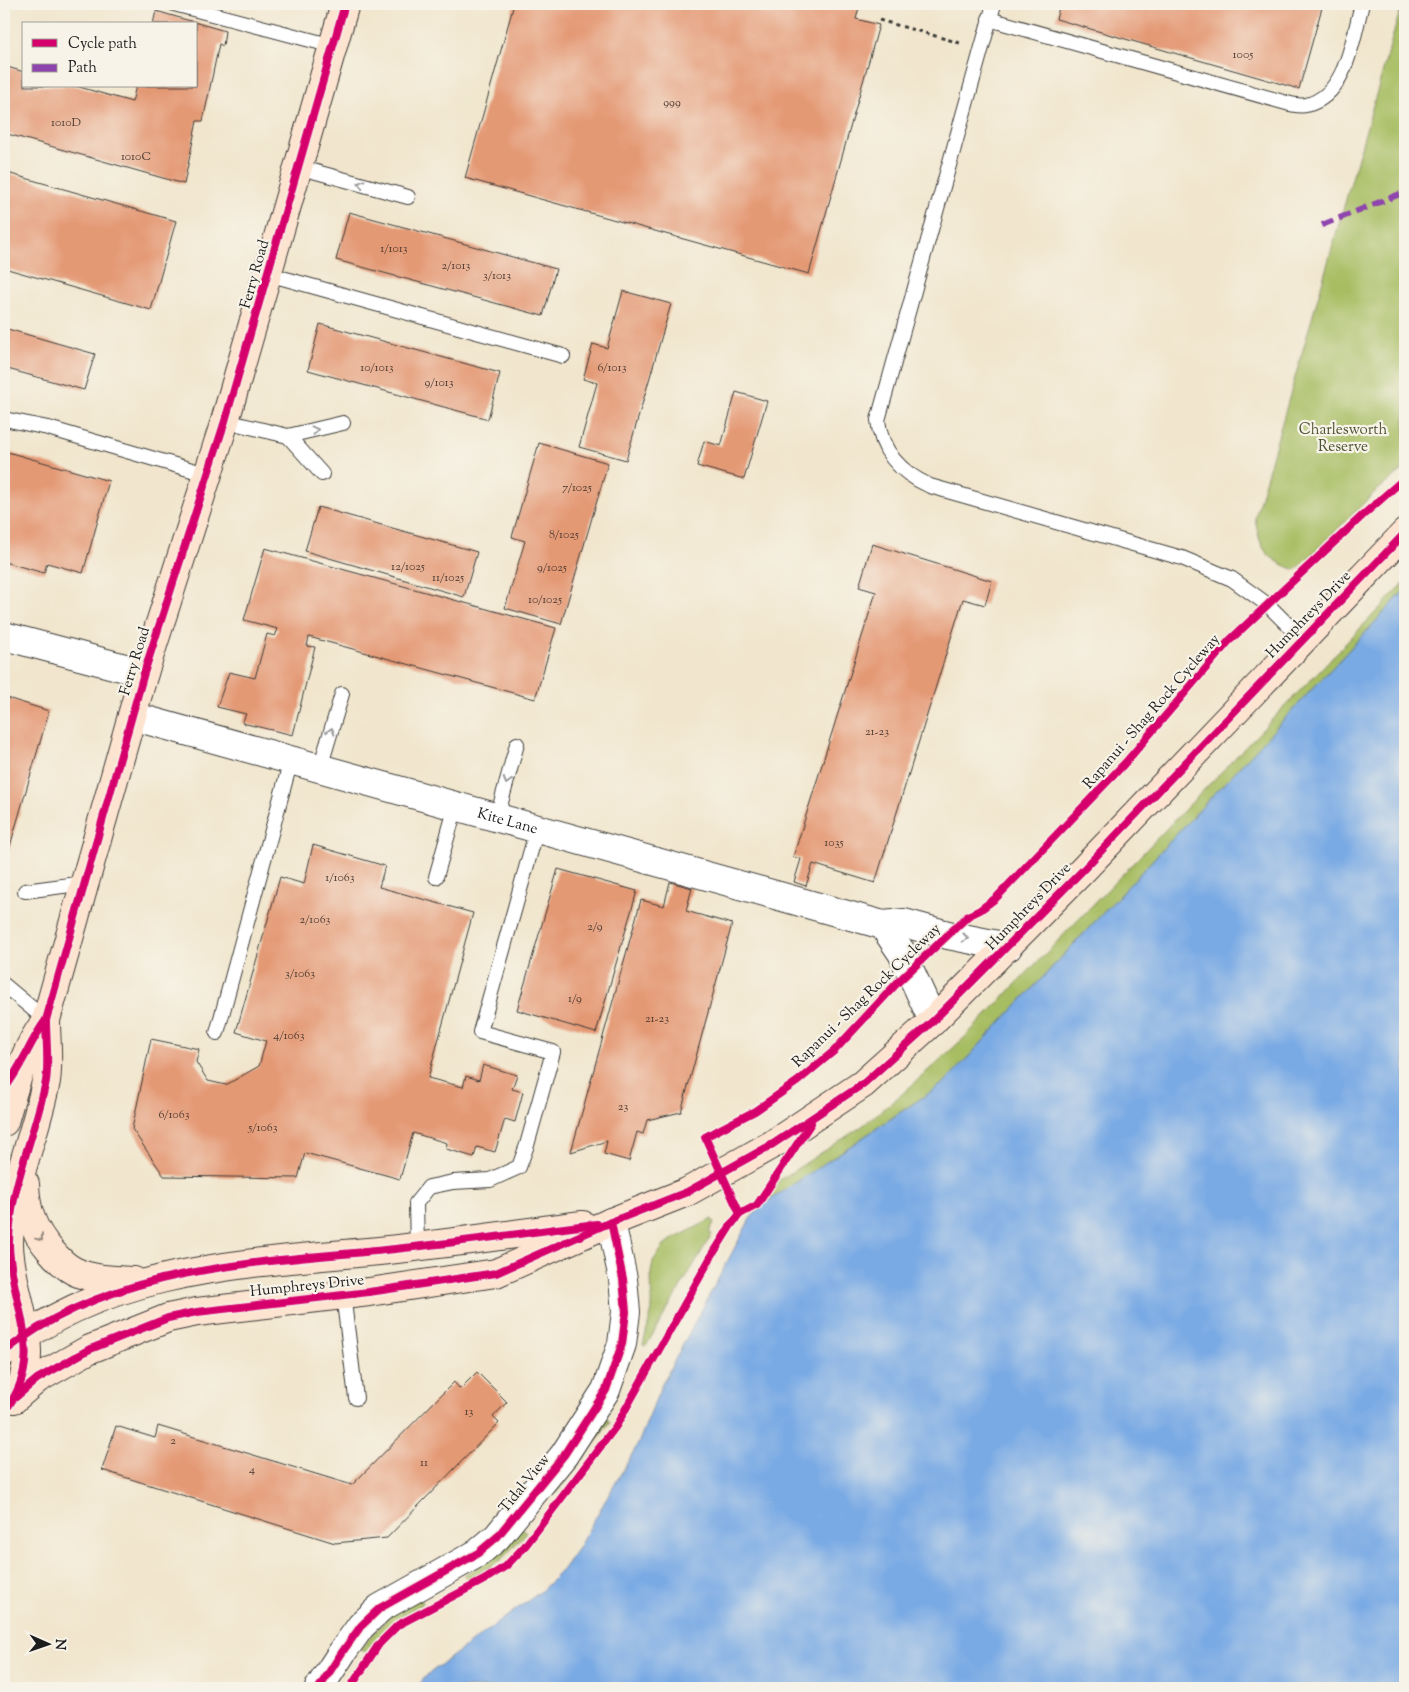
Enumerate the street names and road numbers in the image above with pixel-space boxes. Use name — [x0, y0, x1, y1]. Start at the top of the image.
street label: Ferry Road — [236, 237, 275, 311]
street label: Humphreys Drive — [1262, 566, 1356, 664]
street label: Ferry Road — [115, 624, 156, 698]
street label: Rapanui - Shag Rock Cycleway — [1079, 629, 1226, 794]
street label: Kite Lane — [475, 804, 540, 840]
street label: Humphreys Drive — [982, 858, 1076, 956]
street label: Rapanui - Shag Rock Cycleway — [788, 919, 946, 1073]
street label: Humphreys Drive — [249, 1270, 365, 1303]
street label: Tidal View — [495, 1450, 555, 1518]

